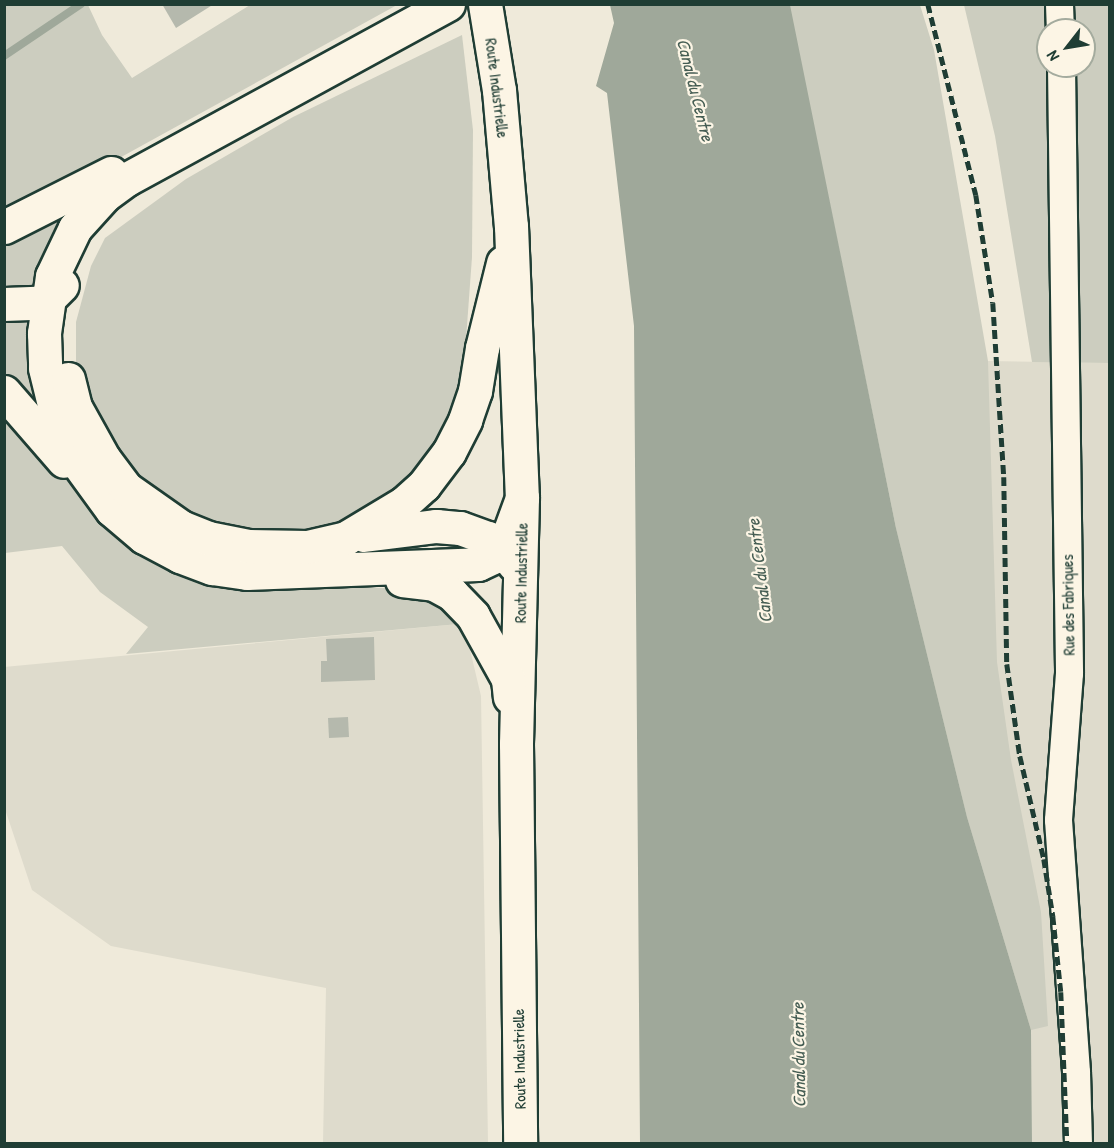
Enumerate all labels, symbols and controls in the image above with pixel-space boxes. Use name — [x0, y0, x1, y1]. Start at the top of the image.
north arrow — [1036, 18, 1096, 78]
street label: Route Industrielle — [481, 37, 513, 139]
water label: Canal du Centre — [672, 37, 718, 143]
text: N — [1041, 47, 1064, 66]
water label: Canal du Centre — [743, 518, 777, 624]
street label: Route Industrielle — [511, 523, 531, 623]
street label: Rue des Fabriques — [1058, 554, 1078, 656]
water label: Canal du Centre — [787, 1002, 811, 1108]
street label: Route Industrielle — [509, 1009, 529, 1109]

